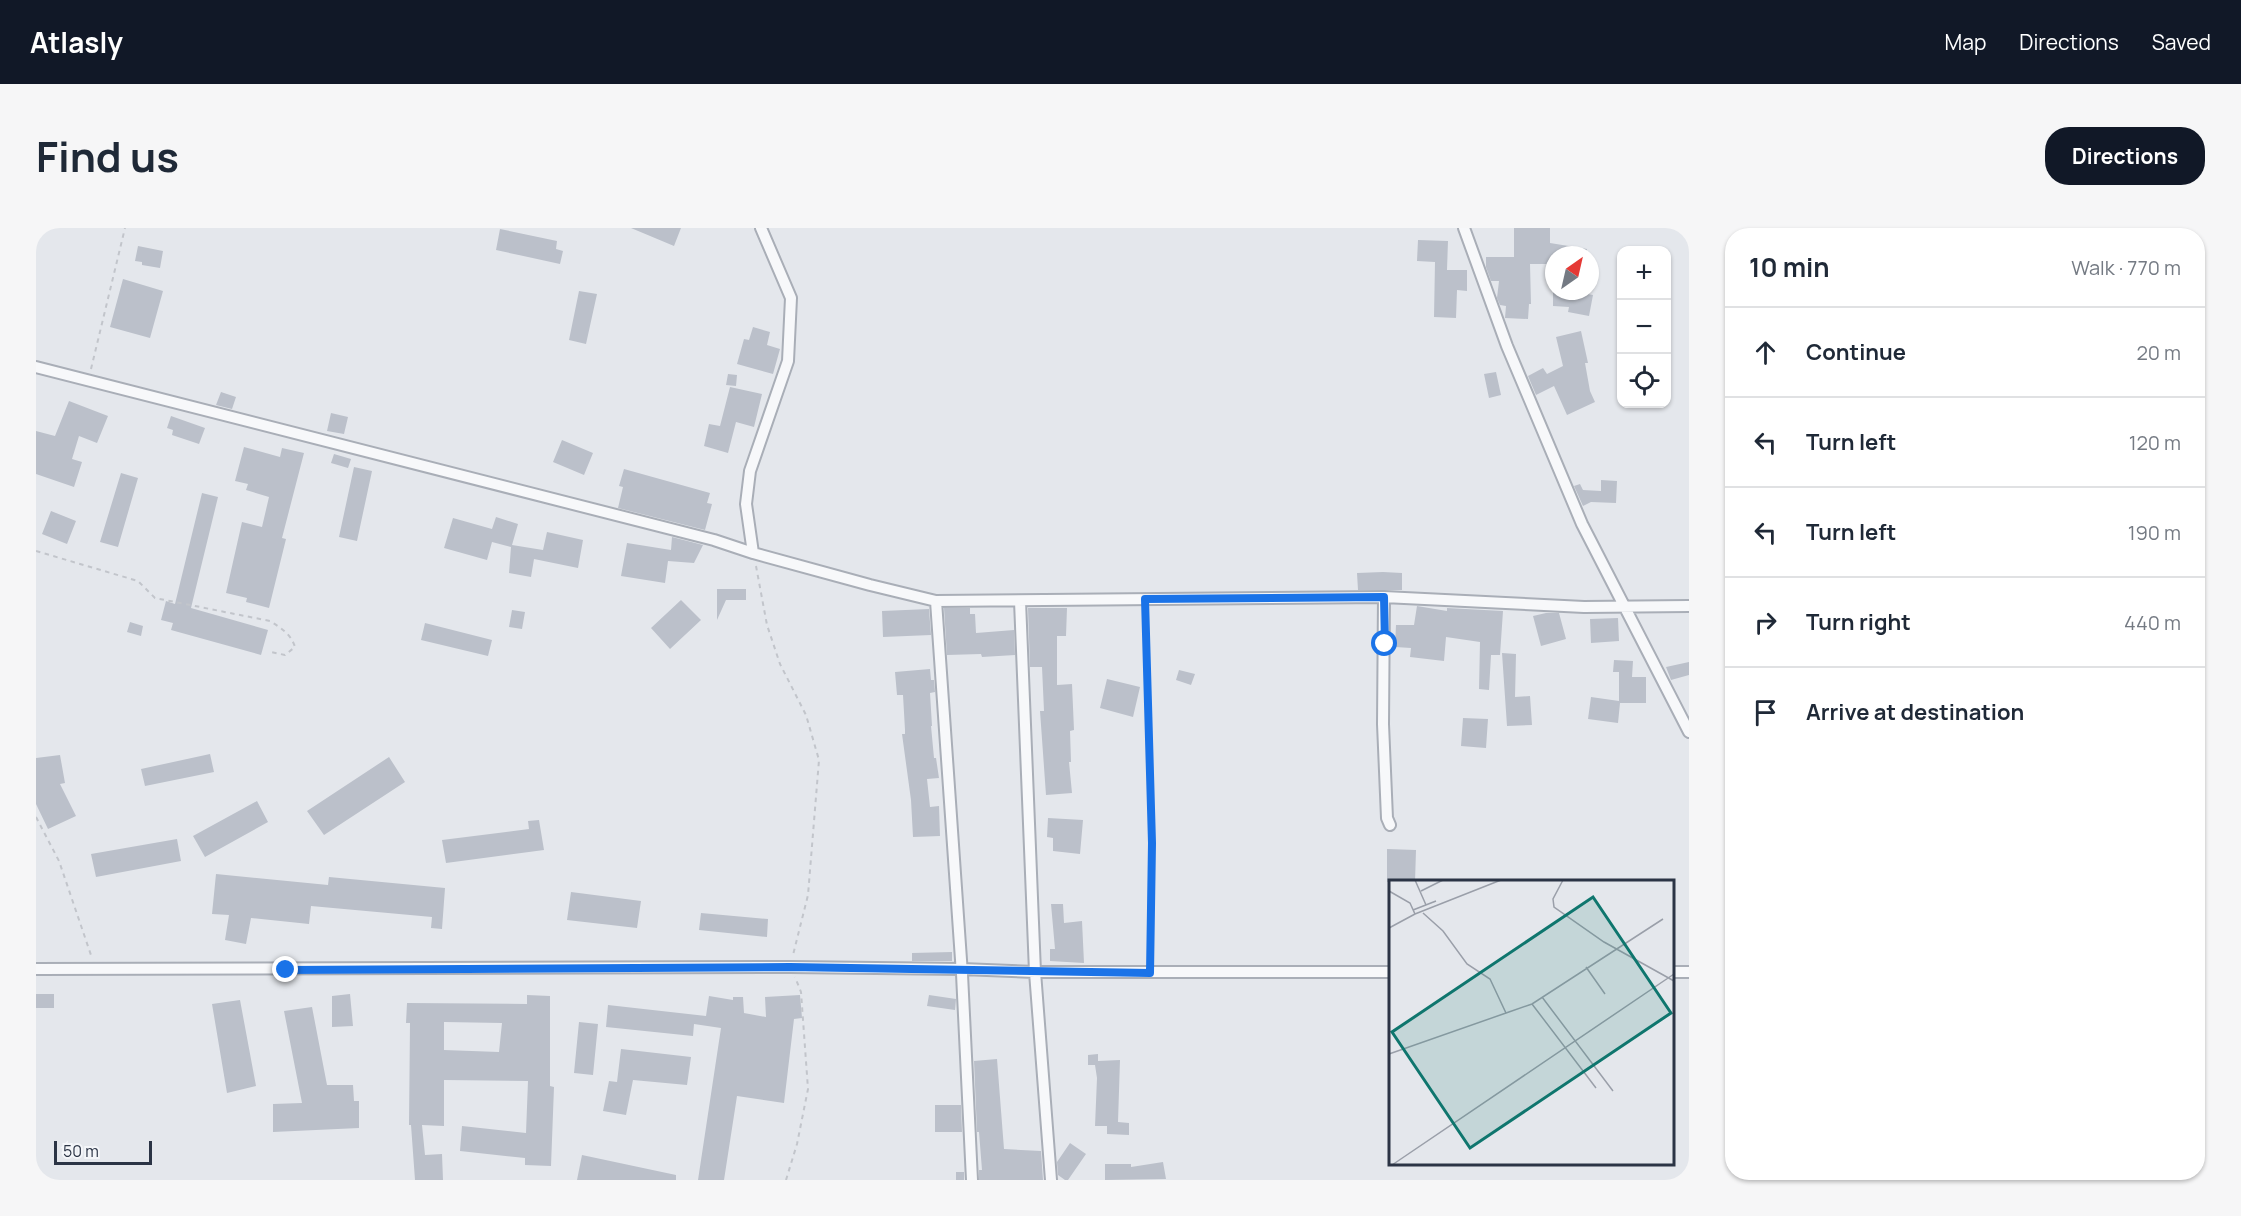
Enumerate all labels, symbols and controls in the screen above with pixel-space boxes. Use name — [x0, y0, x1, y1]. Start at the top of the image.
text: Atlasly — [30, 23, 123, 61]
text: Map — [1945, 28, 1986, 56]
text: Directions — [2019, 28, 2119, 56]
text: Saved — [2152, 28, 2211, 56]
text: Find us — [36, 127, 179, 185]
button: Directions — [2045, 127, 2205, 185]
north arrow — [1545, 246, 1599, 300]
map controls — [1617, 246, 1671, 408]
button: + — [1617, 246, 1671, 300]
text: 10 min — [1749, 249, 1830, 285]
text: Walk · 770 m — [2071, 254, 2181, 281]
button: − — [1617, 300, 1671, 354]
icon: ahead — [1749, 336, 1782, 369]
text: Continue — [1806, 337, 1906, 367]
text: 20 m — [2136, 339, 2181, 366]
button: locate — [1617, 354, 1671, 408]
icon: left — [1749, 426, 1782, 459]
text: Turn left — [1806, 427, 1896, 457]
text: 120 m — [2129, 429, 2181, 456]
icon: left — [1749, 516, 1782, 549]
text: Turn left — [1806, 517, 1896, 547]
text: 190 m — [2128, 519, 2181, 546]
icon: right — [1749, 606, 1782, 639]
text: Turn right — [1806, 607, 1911, 637]
text: 440 m — [2124, 609, 2181, 636]
route start — [1371, 630, 1397, 656]
icon: arrive — [1749, 696, 1782, 729]
text: Arrive at destination — [1806, 697, 2024, 727]
inset map — [1389, 880, 1674, 1165]
route end — [272, 956, 298, 982]
scale bar — [54, 1138, 152, 1166]
text: 50 m — [63, 1140, 99, 1162]

